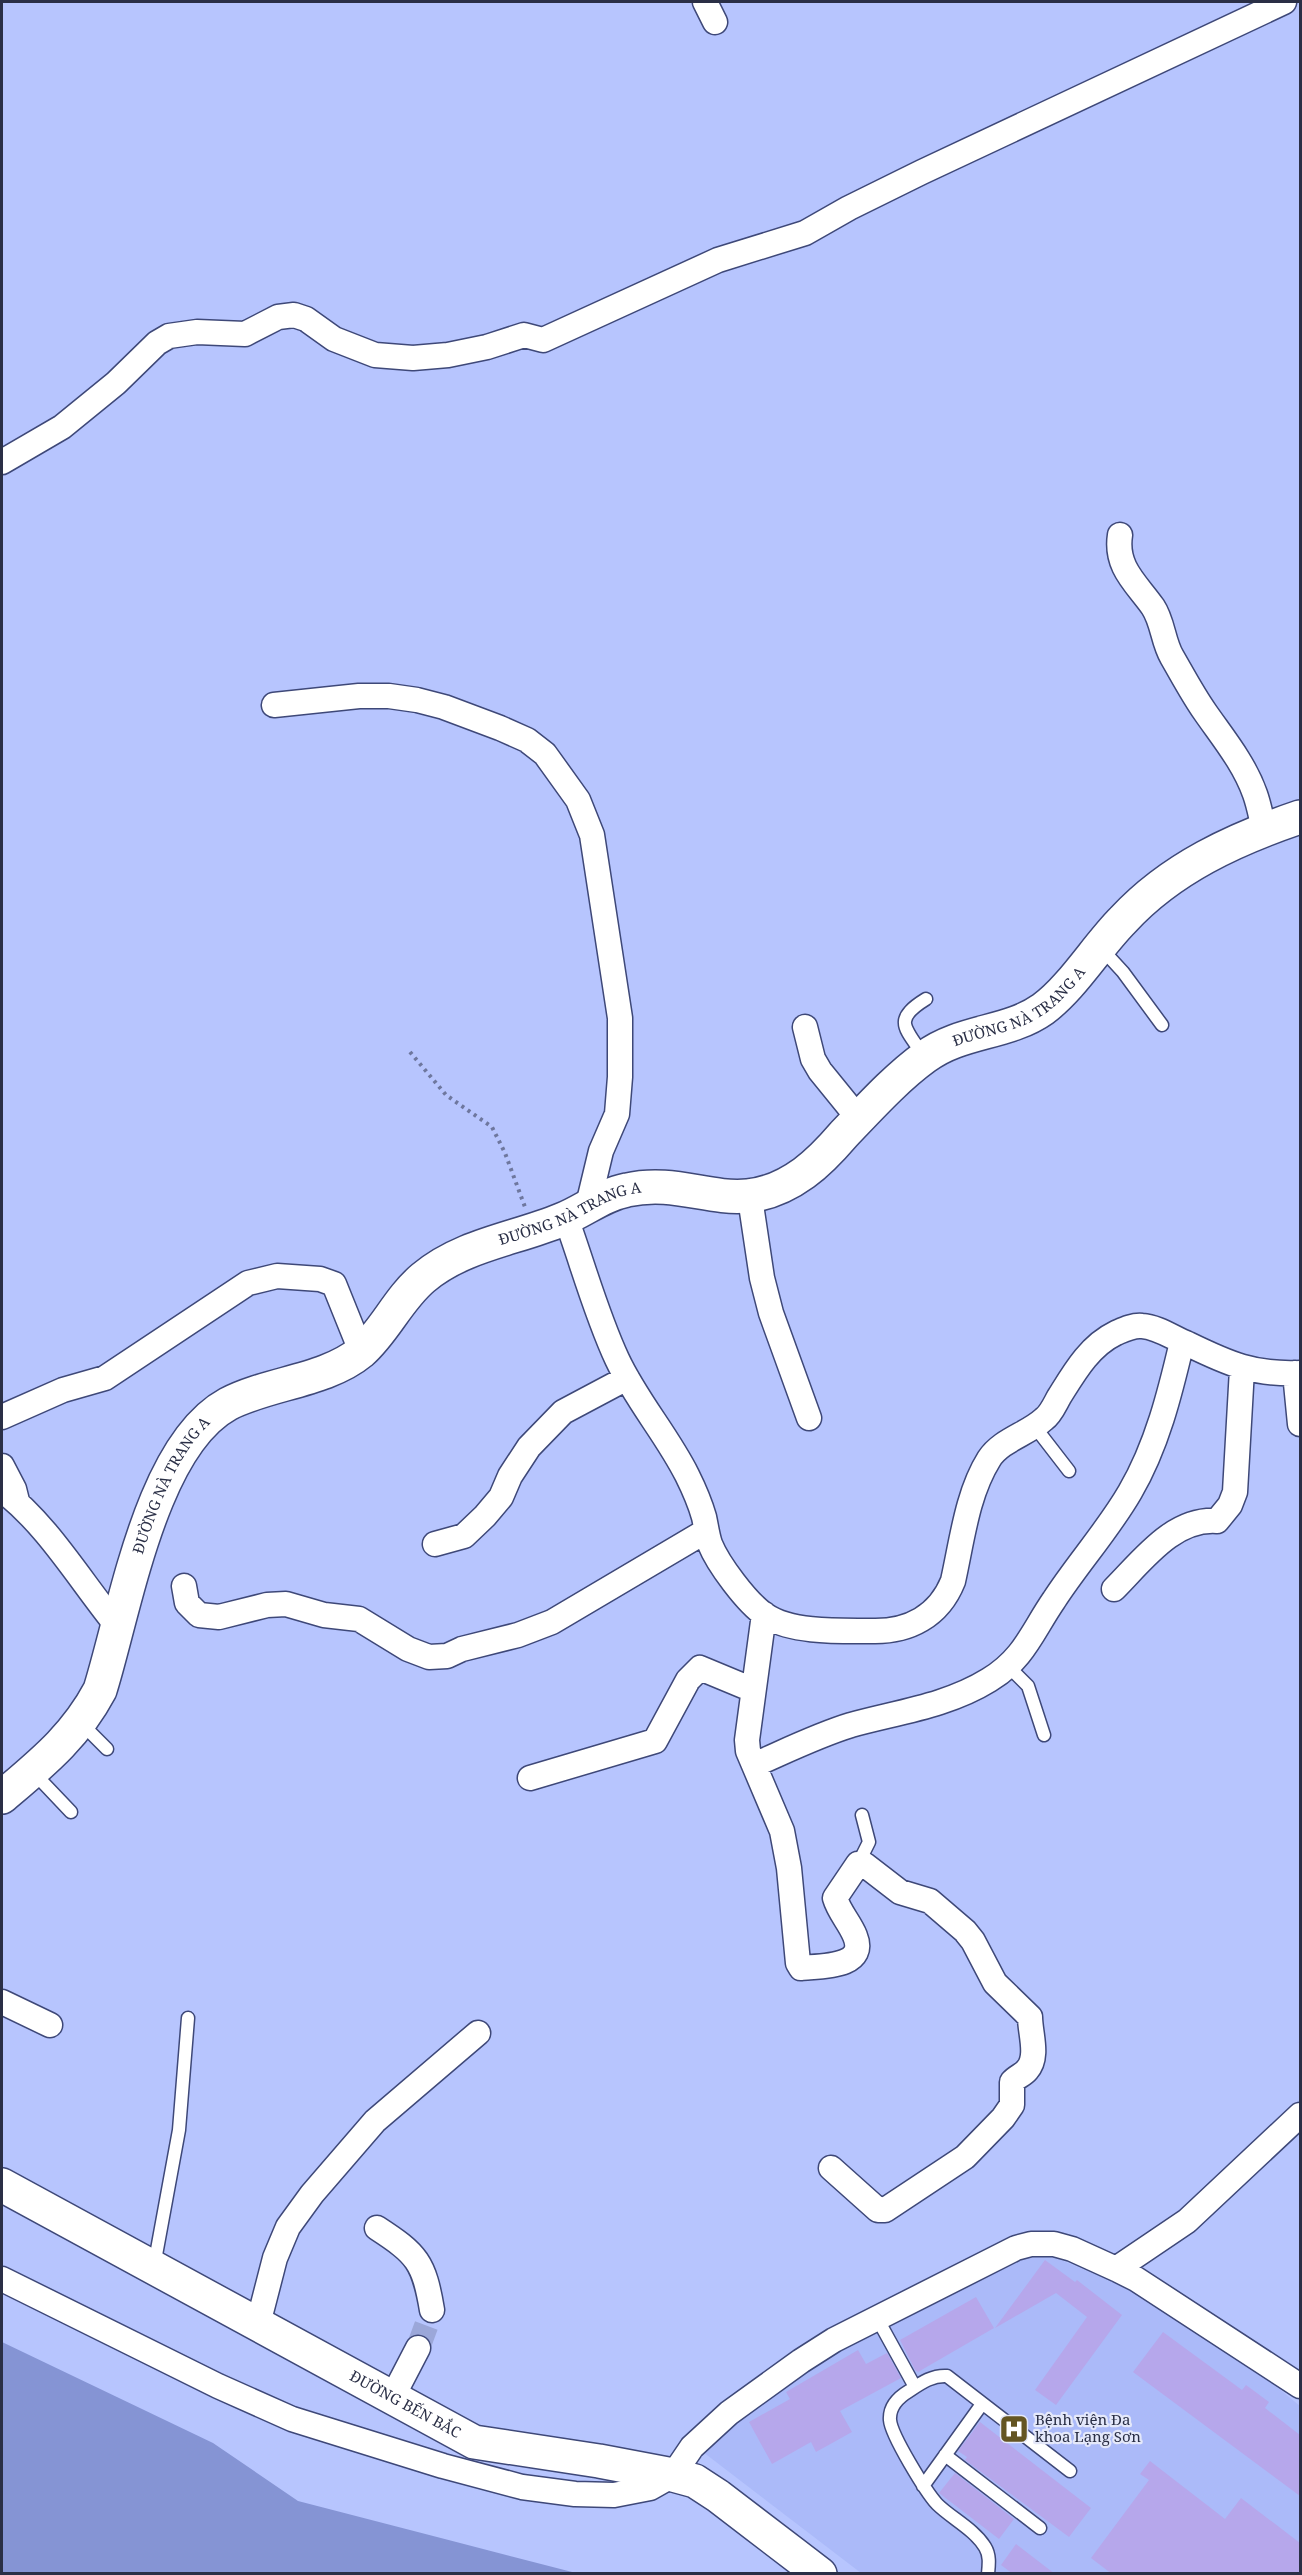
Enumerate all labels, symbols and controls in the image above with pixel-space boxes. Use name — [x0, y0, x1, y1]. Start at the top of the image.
street label: ĐƯỜNG NÀ TRANG A — [949, 962, 1089, 1050]
street label: ĐƯỜNG NÀ TRANG A — [496, 1177, 643, 1249]
street label: ĐƯỜNG NÀ TRANG A — [127, 1411, 214, 1556]
street label: ĐƯỜNG BẾN BẮC — [347, 2365, 465, 2442]
place label: Bệnh viện Đa khoa Lạng Sơn — [1035, 2409, 1141, 2446]
hospital icon: Bệnh viện Đa khoa Lạng Sơn — [998, 2413, 1030, 2445]

